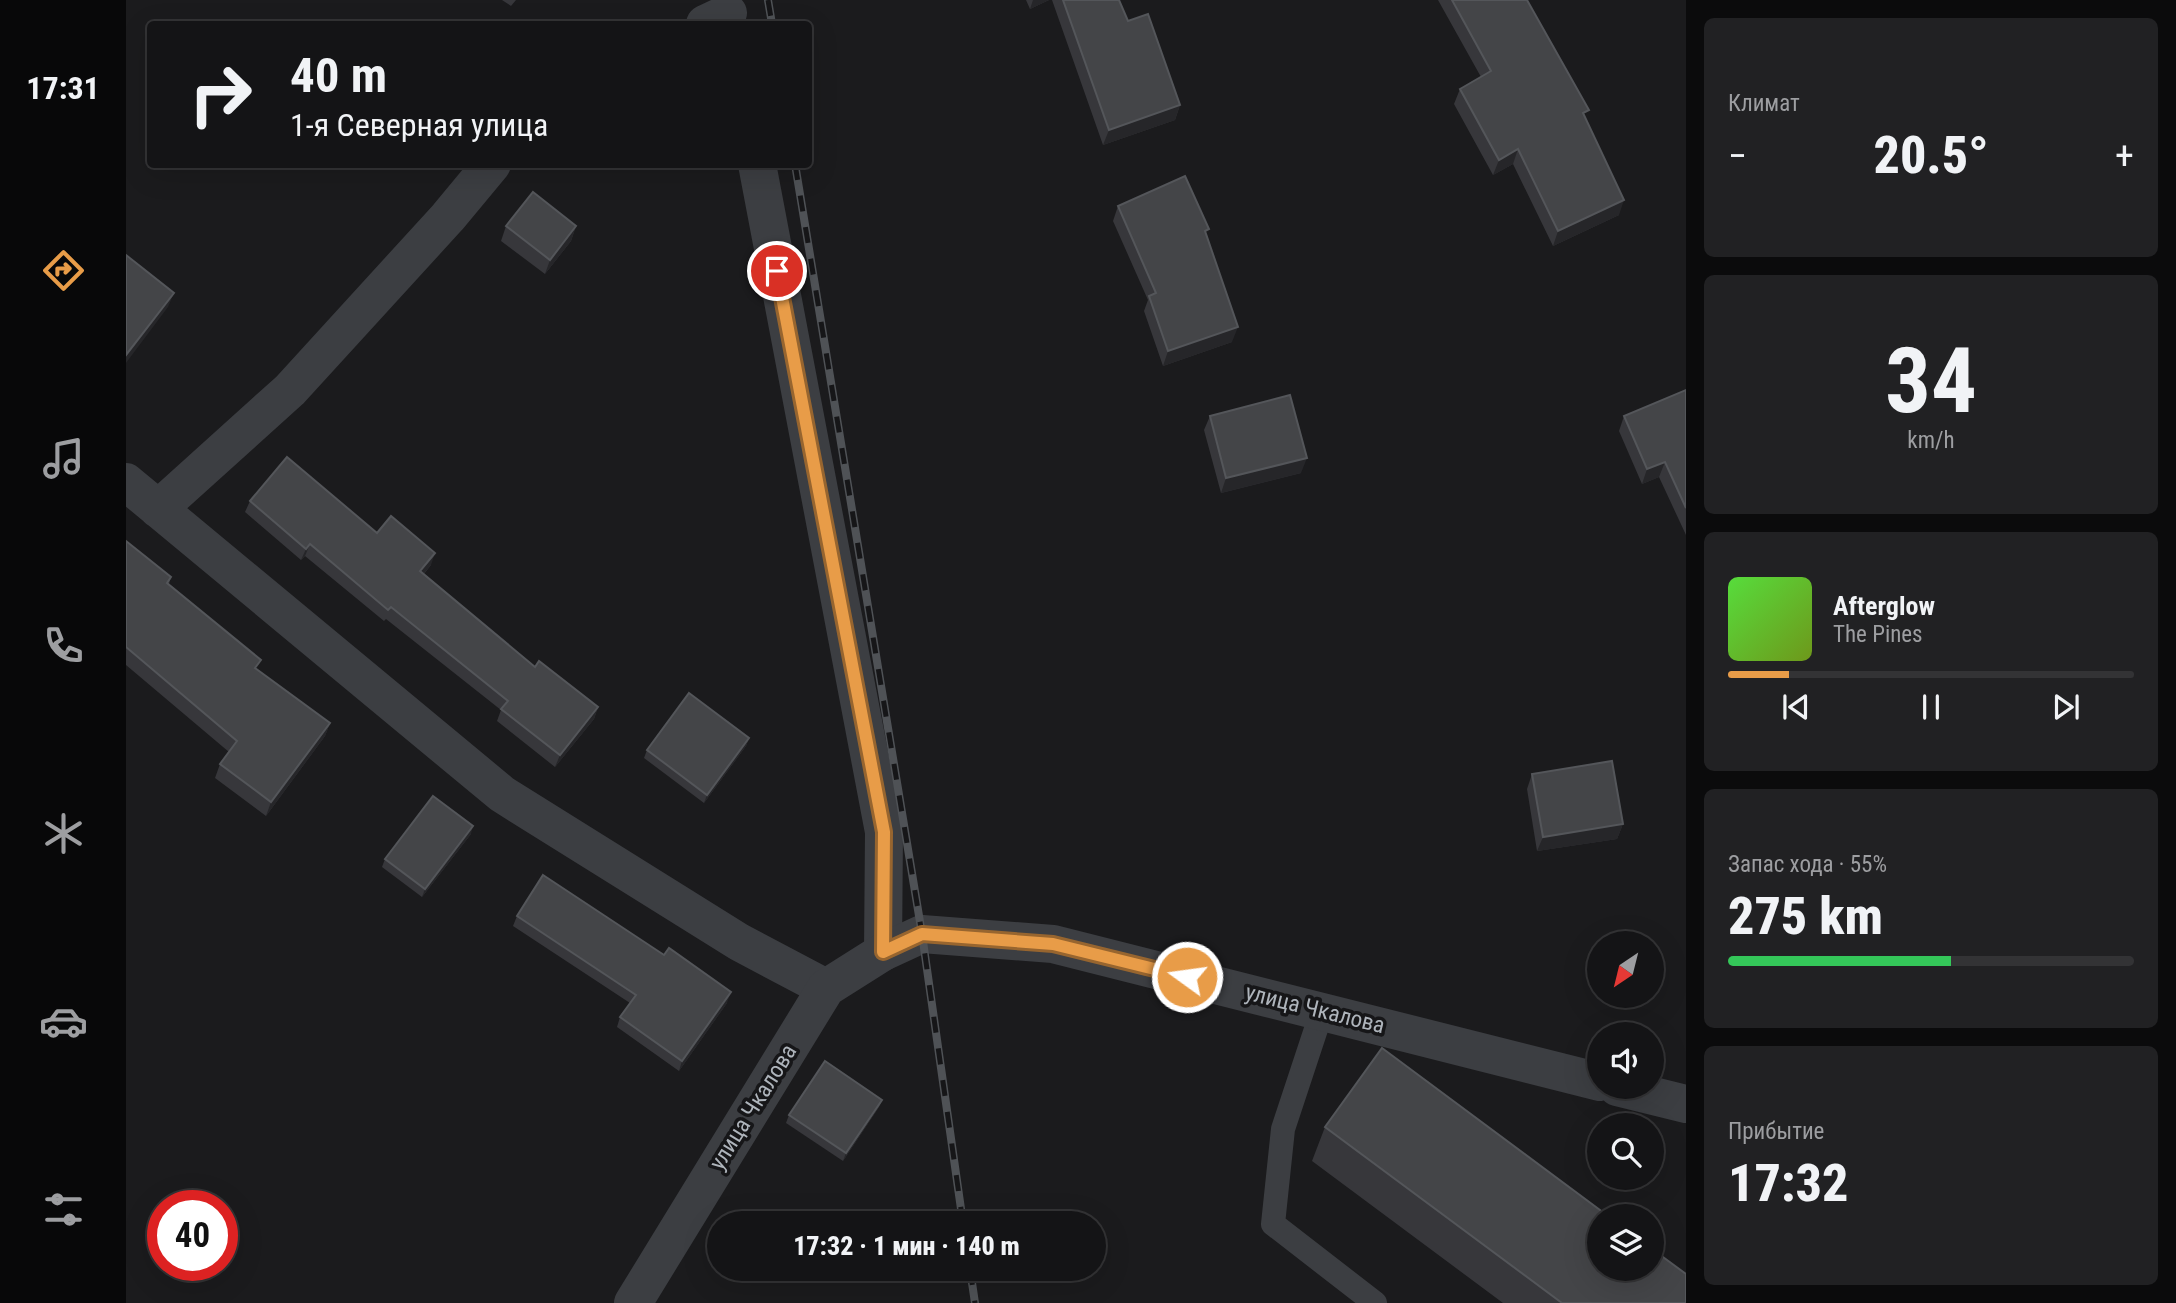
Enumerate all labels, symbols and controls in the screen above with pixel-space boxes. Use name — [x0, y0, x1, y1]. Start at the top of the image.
text: 40 m — [290, 47, 387, 104]
icon: right — [175, 49, 266, 140]
text: 17:31 — [26, 69, 100, 107]
text: Климат — [1728, 90, 1800, 117]
text: 1-я Северная улица — [290, 106, 548, 144]
text: 20.5° — [1873, 125, 1989, 186]
text: − — [1728, 134, 1747, 178]
text: + — [2115, 134, 2134, 178]
pin — [747, 241, 807, 301]
icon: directions — [39, 246, 88, 295]
icon: arrive — [758, 252, 796, 290]
text: 34 — [1885, 328, 1977, 434]
text: km/h — [1907, 427, 1955, 454]
icon: music — [39, 434, 88, 483]
text: Afterglow — [1833, 591, 1935, 621]
icon: phone — [39, 621, 88, 670]
text: The Pines — [1833, 621, 1923, 648]
icon: previous — [1777, 688, 1815, 726]
icon: pause — [1912, 688, 1950, 726]
icon: next — [2047, 688, 2085, 726]
icon: climate — [39, 809, 88, 858]
text: Запас хода · 55% — [1728, 851, 1887, 878]
text: 275 km — [1728, 886, 1883, 947]
north arrow — [1587, 931, 1664, 1008]
map controls — [1587, 931, 1664, 1281]
position arrow — [1150, 940, 1224, 1014]
street label: улица Чкалова — [1243, 979, 1387, 1039]
icon: car — [39, 997, 88, 1046]
button: sound — [1587, 1022, 1664, 1099]
street label: улица Чкалова — [704, 1039, 802, 1175]
button: search — [1587, 1113, 1664, 1190]
text: Прибытие — [1728, 1118, 1824, 1145]
text: 17:32 — [1728, 1153, 1848, 1214]
icon: filters — [39, 1185, 88, 1234]
speed limit sign: 40 — [147, 1190, 238, 1281]
button: layers — [1587, 1204, 1664, 1281]
text: 17:32 · 1 мин · 140 m — [793, 1231, 1020, 1261]

